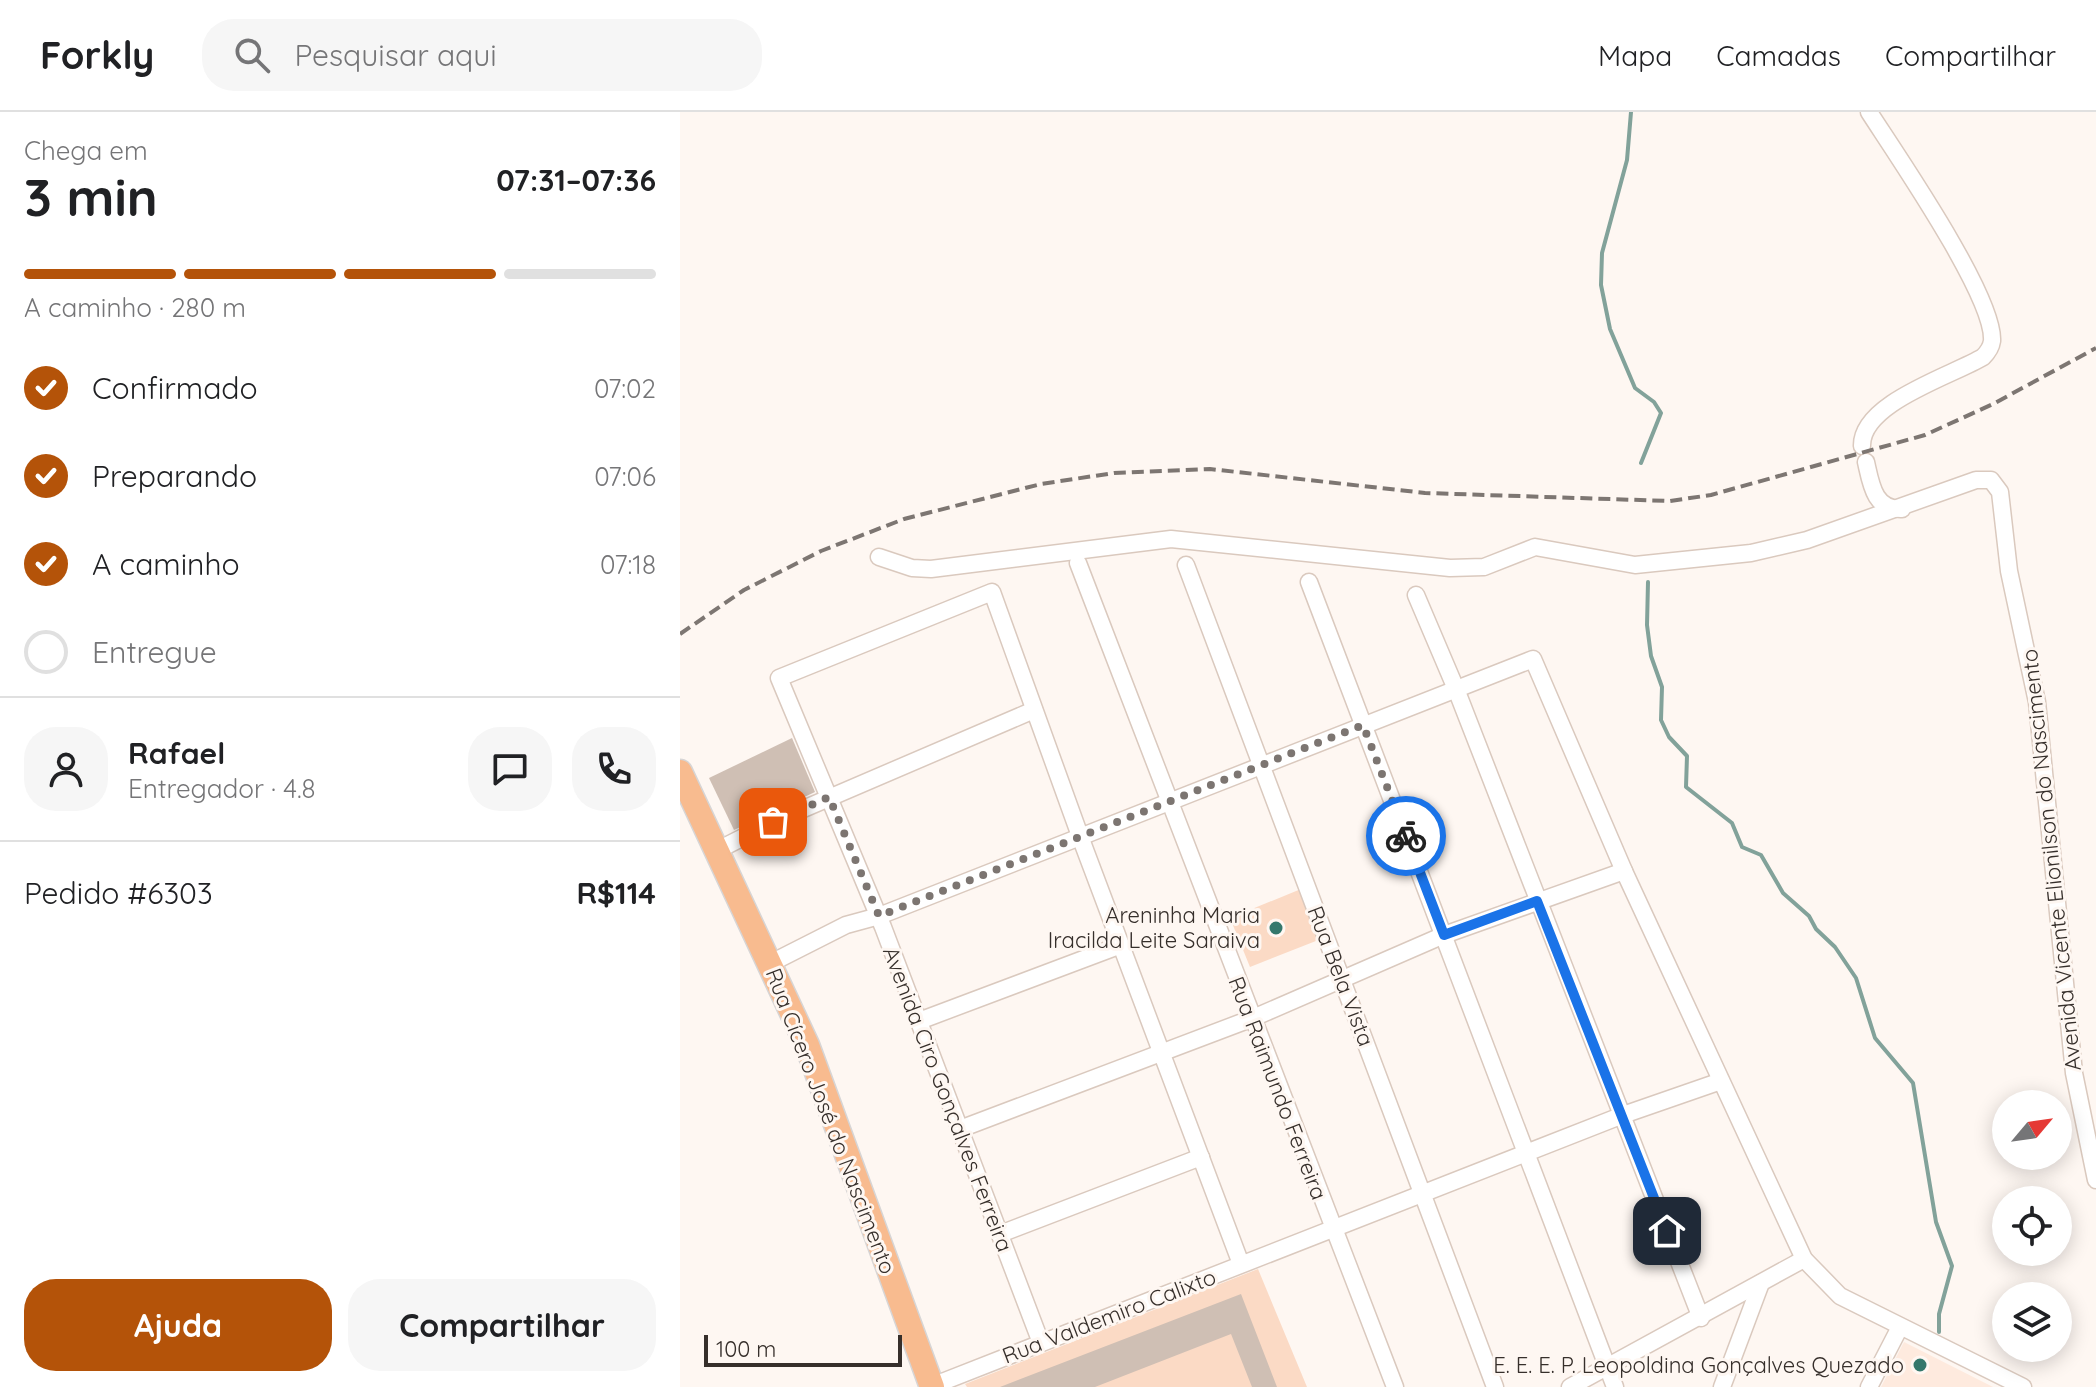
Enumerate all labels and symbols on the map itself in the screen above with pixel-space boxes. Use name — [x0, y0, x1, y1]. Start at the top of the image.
street label: Avenida Vicente Elionilson do Nascimento — [2015, 648, 2087, 1072]
pin — [739, 788, 807, 856]
courier — [1366, 796, 1446, 876]
place label: Areninha Maria Iracilda Leite Saraiva — [1048, 901, 1260, 954]
street label: Rua Bela Vista — [1301, 902, 1381, 1050]
marker: Areninha Maria Iracilda Leite Saraiva — [1267, 919, 1285, 937]
street label: Avenida Ciro Gonçalves Ferreira — [877, 942, 1019, 1256]
street label: Rua Cícero José do Nascimento — [760, 964, 902, 1278]
street label: Rua Raimundo Ferreira — [1222, 972, 1334, 1204]
north arrow — [1992, 1090, 2072, 1170]
pin — [1633, 1197, 1701, 1265]
street label: Rua Valdemiro Calixto — [998, 1262, 1220, 1370]
scale bar — [704, 1331, 902, 1367]
place label: E. E. E. P. Leopoldina Gonçalves Quezado — [1493, 1351, 1904, 1379]
marker: E. E. E. P. Leopoldina Gonçalves Quezado — [1911, 1356, 1929, 1374]

